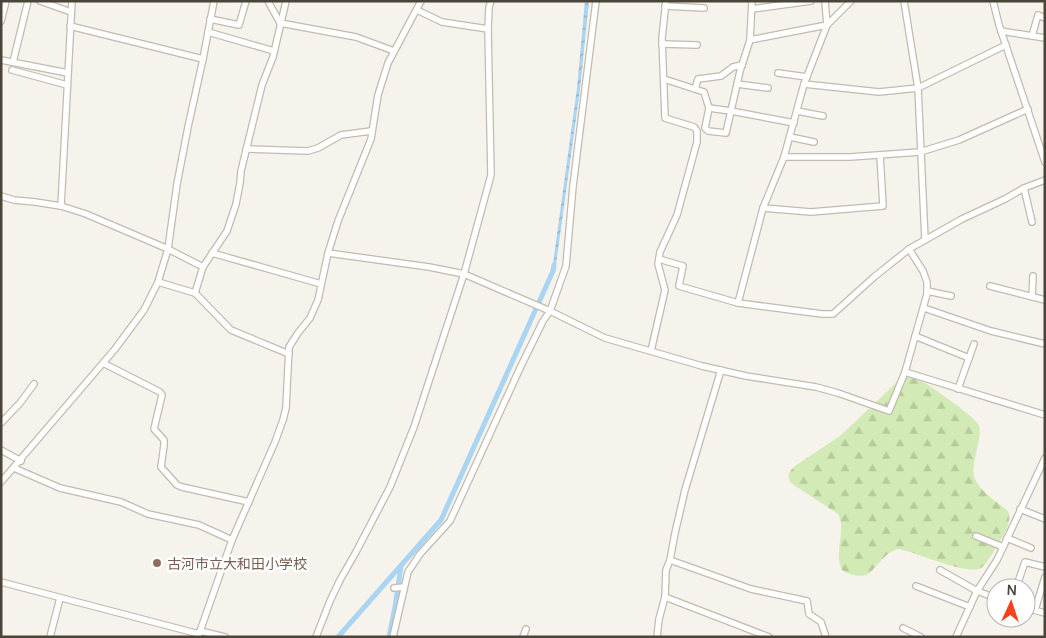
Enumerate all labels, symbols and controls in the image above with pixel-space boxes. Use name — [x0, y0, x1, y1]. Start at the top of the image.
place label: 古河市立大和田小学校 — [167, 554, 307, 573]
marker: 古河市立大和田小学校 — [151, 557, 163, 569]
north arrow — [986, 578, 1036, 628]
text: N — [1006, 580, 1017, 599]

